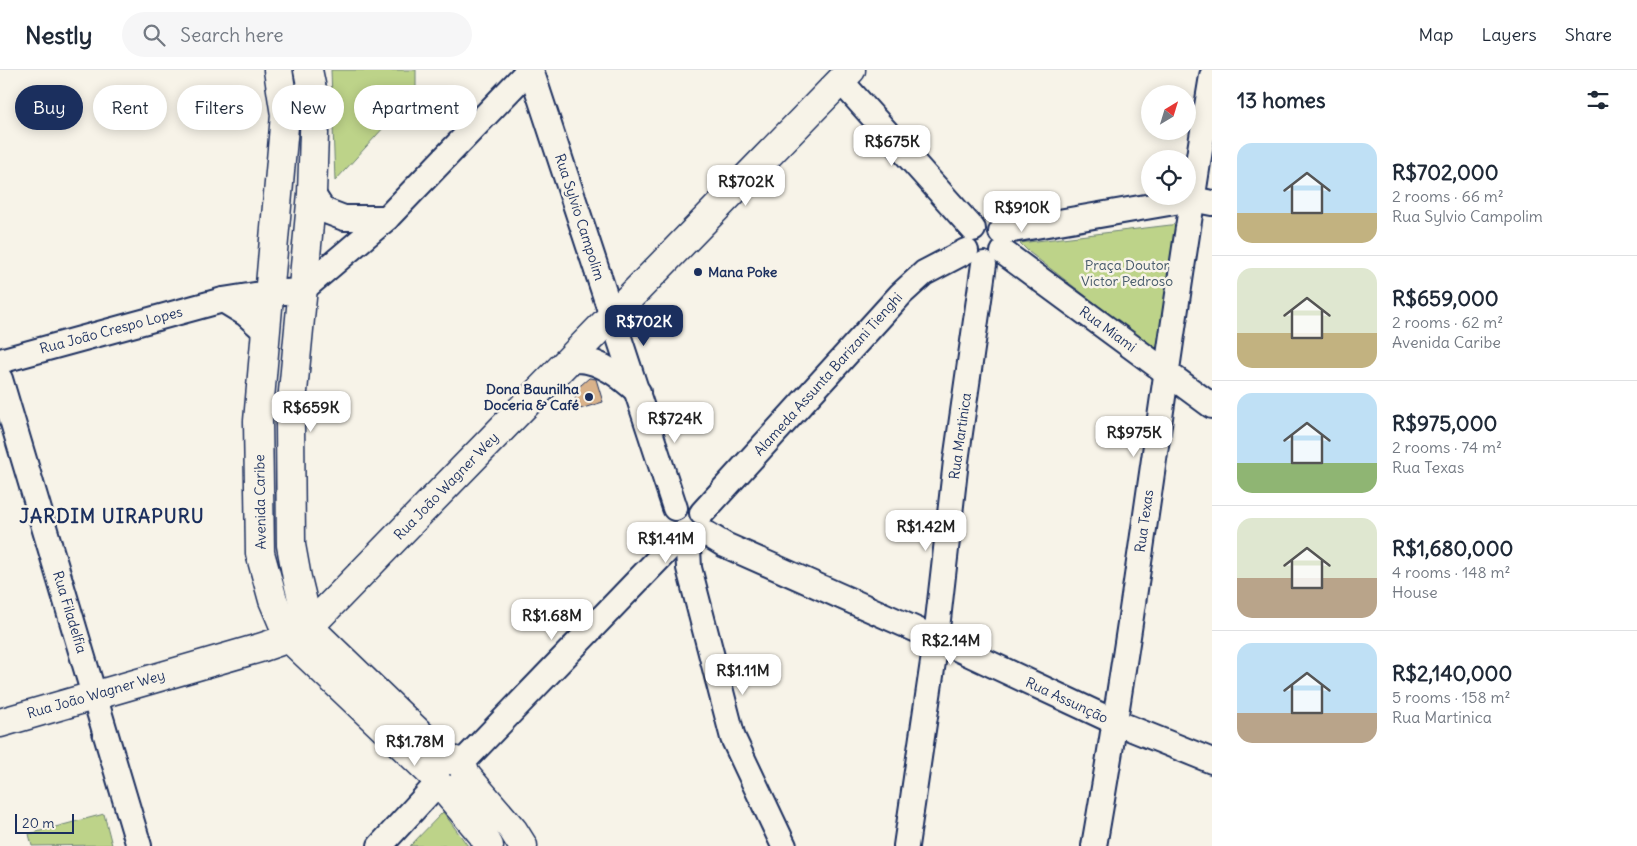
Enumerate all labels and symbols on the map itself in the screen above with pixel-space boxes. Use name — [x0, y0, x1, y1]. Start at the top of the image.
north arrow — [1141, 85, 1196, 140]
pin: R$675K — [851, 124, 933, 167]
street label: Rua Sylvio Campolim — [551, 151, 609, 283]
pin: R$702K — [705, 164, 787, 207]
pin: R$910K — [981, 190, 1063, 233]
park label: Praça Doutor Victor Pedroso — [1081, 256, 1173, 290]
place label: Mana Poke — [708, 263, 778, 281]
marker: Mana Poke — [692, 266, 704, 278]
street label: Alameda Assunta Barizani Tienghi — [750, 289, 906, 459]
street label: Rua João Crespo Lopes — [38, 302, 184, 358]
street label: Rua Miami — [1076, 302, 1140, 356]
pin: R$702K — [603, 304, 685, 347]
place label: Dona Baunilha Doceria & Café — [484, 380, 579, 414]
pin: R$659K — [270, 390, 352, 433]
marker: Dona Baunilha Doceria & Café — [583, 391, 595, 403]
street label: Rua Martinica — [945, 392, 975, 480]
pin: R$724K — [634, 402, 716, 444]
pin: R$975K — [1093, 416, 1175, 458]
street label: Rua João Wagner Wey — [390, 428, 502, 544]
street label: Avenida Caribe — [250, 454, 270, 550]
street label: Rua Texas — [1131, 488, 1157, 554]
district label: JARDIM UIRAPURU — [19, 504, 205, 528]
pin: R$1.42M — [880, 510, 972, 552]
pin: R$1.41M — [620, 522, 712, 564]
street label: Rua Filadelfia — [49, 569, 91, 655]
pin: R$1.68M — [506, 598, 598, 641]
pin: R$2.14M — [905, 624, 997, 666]
pin: R$1.11M — [697, 654, 789, 696]
street label: Rua João Wagner Wey — [25, 666, 167, 722]
street label: Rua Assunção — [1023, 673, 1111, 727]
pin: R$1.78M — [369, 724, 461, 767]
scale bar — [15, 811, 74, 834]

